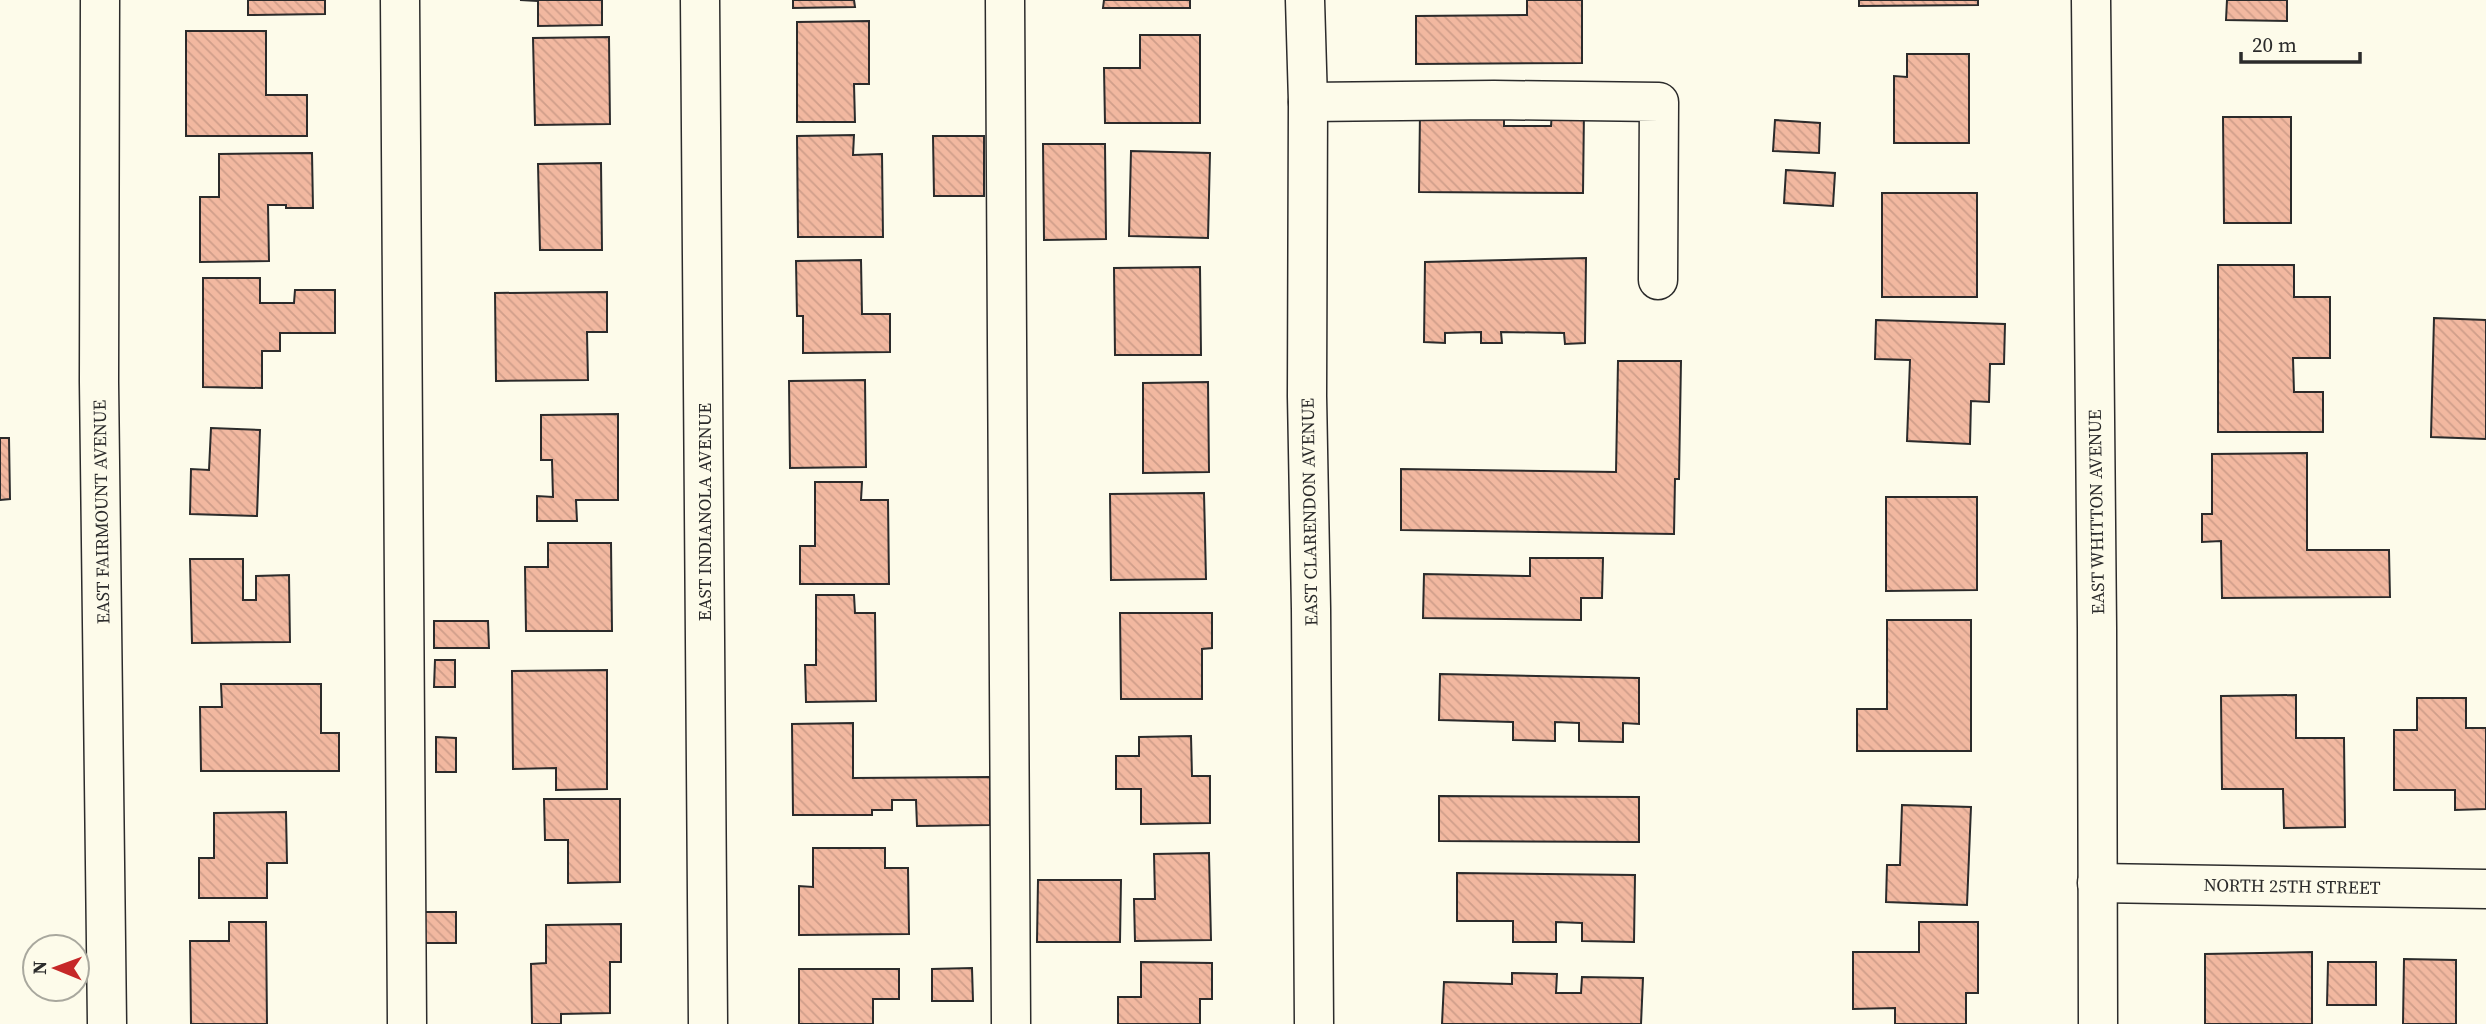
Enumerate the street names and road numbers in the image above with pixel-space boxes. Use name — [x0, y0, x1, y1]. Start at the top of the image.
street label: EAST CLARENDON AVENUE — [1295, 398, 1323, 626]
street label: EAST FAIRMOUNT AVENUE — [87, 400, 115, 624]
street label: EAST INDIANOLA AVENUE — [692, 403, 717, 621]
street label: EAST WHITTON AVENUE — [2082, 409, 2110, 615]
street label: NORTH 25TH STREET — [2203, 872, 2381, 900]

